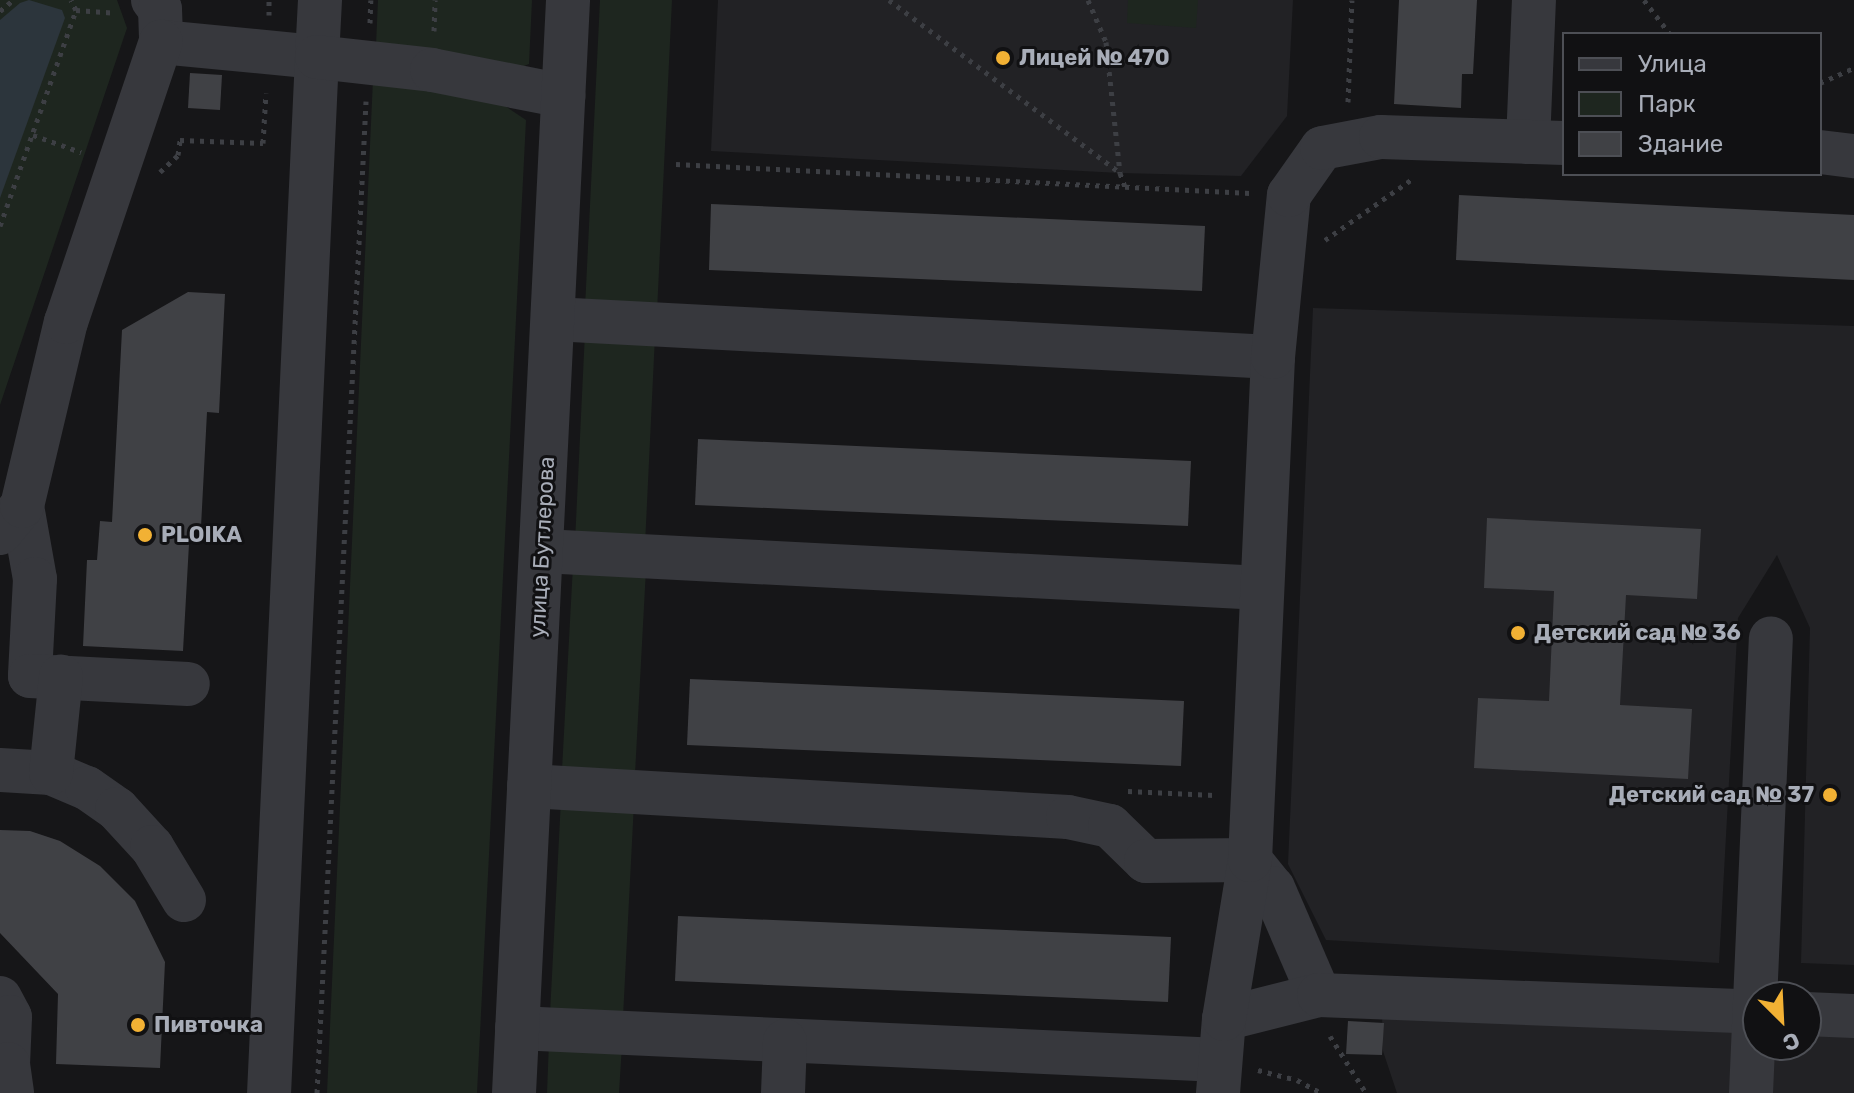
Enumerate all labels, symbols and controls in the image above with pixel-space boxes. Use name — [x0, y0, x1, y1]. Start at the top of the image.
legend — [1562, 32, 1822, 176]
place label: Лицей № 470 — [1019, 45, 1170, 71]
marker: Лицей № 470 — [994, 49, 1012, 67]
text: Улица — [1638, 50, 1707, 78]
text: Парк — [1638, 90, 1696, 118]
text: Здание — [1638, 130, 1723, 158]
street label: улица Бутлерова — [524, 456, 560, 638]
place label: PLOIKA — [161, 522, 242, 548]
marker: PLOIKA — [136, 526, 154, 544]
place label: Детский сад № 36 — [1534, 620, 1741, 646]
marker: Детский сад № 36 — [1509, 624, 1527, 642]
place label: Детский сад № 37 — [1609, 782, 1814, 808]
marker: Детский сад № 37 — [1821, 786, 1839, 804]
north arrow — [1742, 981, 1822, 1061]
place label: Пивточка — [154, 1012, 263, 1038]
marker: Пивточка — [129, 1016, 147, 1034]
text: С — [1779, 1026, 1804, 1057]

